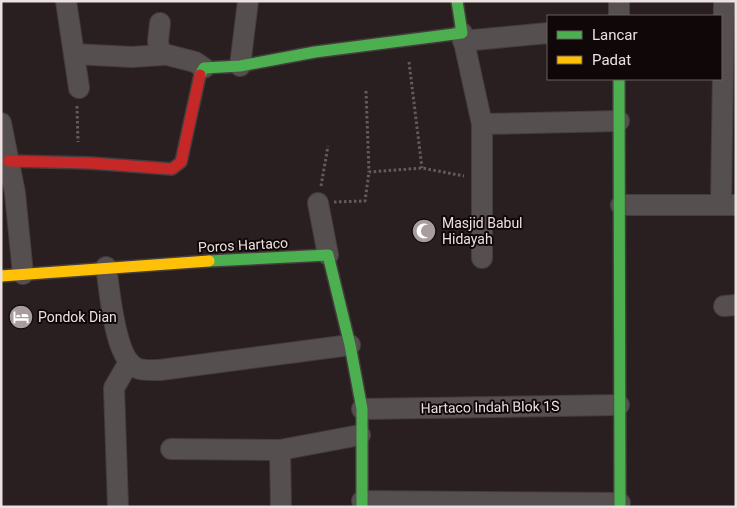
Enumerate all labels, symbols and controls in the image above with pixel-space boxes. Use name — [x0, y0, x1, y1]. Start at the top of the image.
legend — [547, 15, 722, 80]
text: Lancar — [592, 26, 638, 44]
text: Padat — [592, 51, 631, 69]
place label: Masjid Babul Hidayah — [442, 215, 523, 247]
mosque icon: Masjid Babul Hidayah — [411, 218, 437, 244]
street label: Poros Hartaco — [198, 235, 288, 255]
hotel icon: Pondok Dian — [8, 304, 34, 330]
place label: Pondok Dian — [38, 309, 117, 325]
street label: Hartaco Indah Blok 1S — [420, 398, 560, 416]

